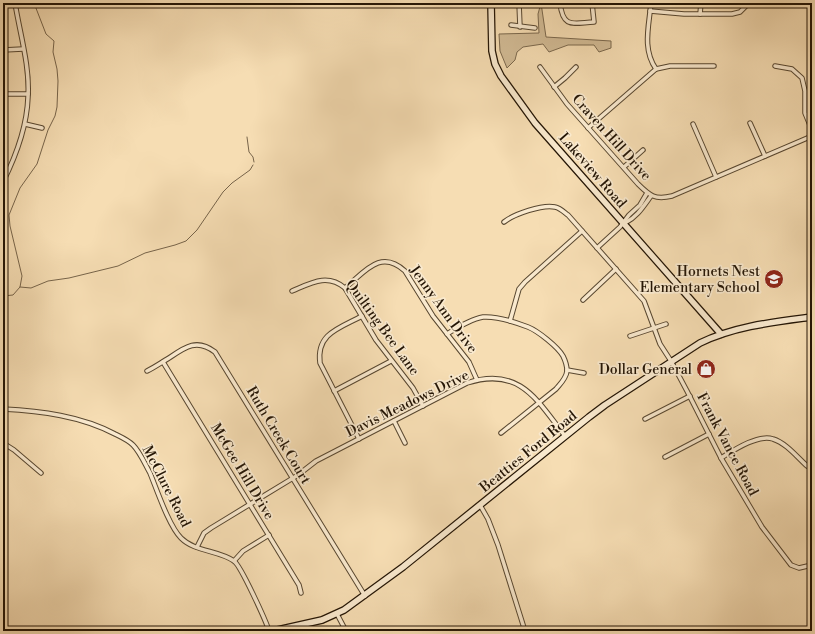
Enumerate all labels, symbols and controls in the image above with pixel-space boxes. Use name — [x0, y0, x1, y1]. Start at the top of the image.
street label: Craven Hill Drive — [568, 91, 655, 185]
street label: Lakeview Road — [555, 129, 630, 212]
street label: Jenny Ann Drive — [405, 261, 481, 357]
place label: Hornets Nest Elementary School — [640, 263, 760, 297]
school or university icon: Hornets Nest Elementary School — [763, 268, 785, 290]
street label: Quilting Bee Lane — [341, 276, 423, 379]
shop icon: Dollar General — [695, 358, 717, 380]
place label: Dollar General — [599, 361, 692, 379]
street label: Davis Meadows Drive — [343, 366, 472, 442]
street label: Ruth Creek Court — [242, 383, 314, 488]
street label: Frank Vance Road — [692, 390, 762, 499]
street label: Beatties Ford Road — [476, 407, 581, 497]
street label: McGee Hill Drive — [206, 420, 278, 523]
street label: McClure Road — [138, 442, 194, 530]

